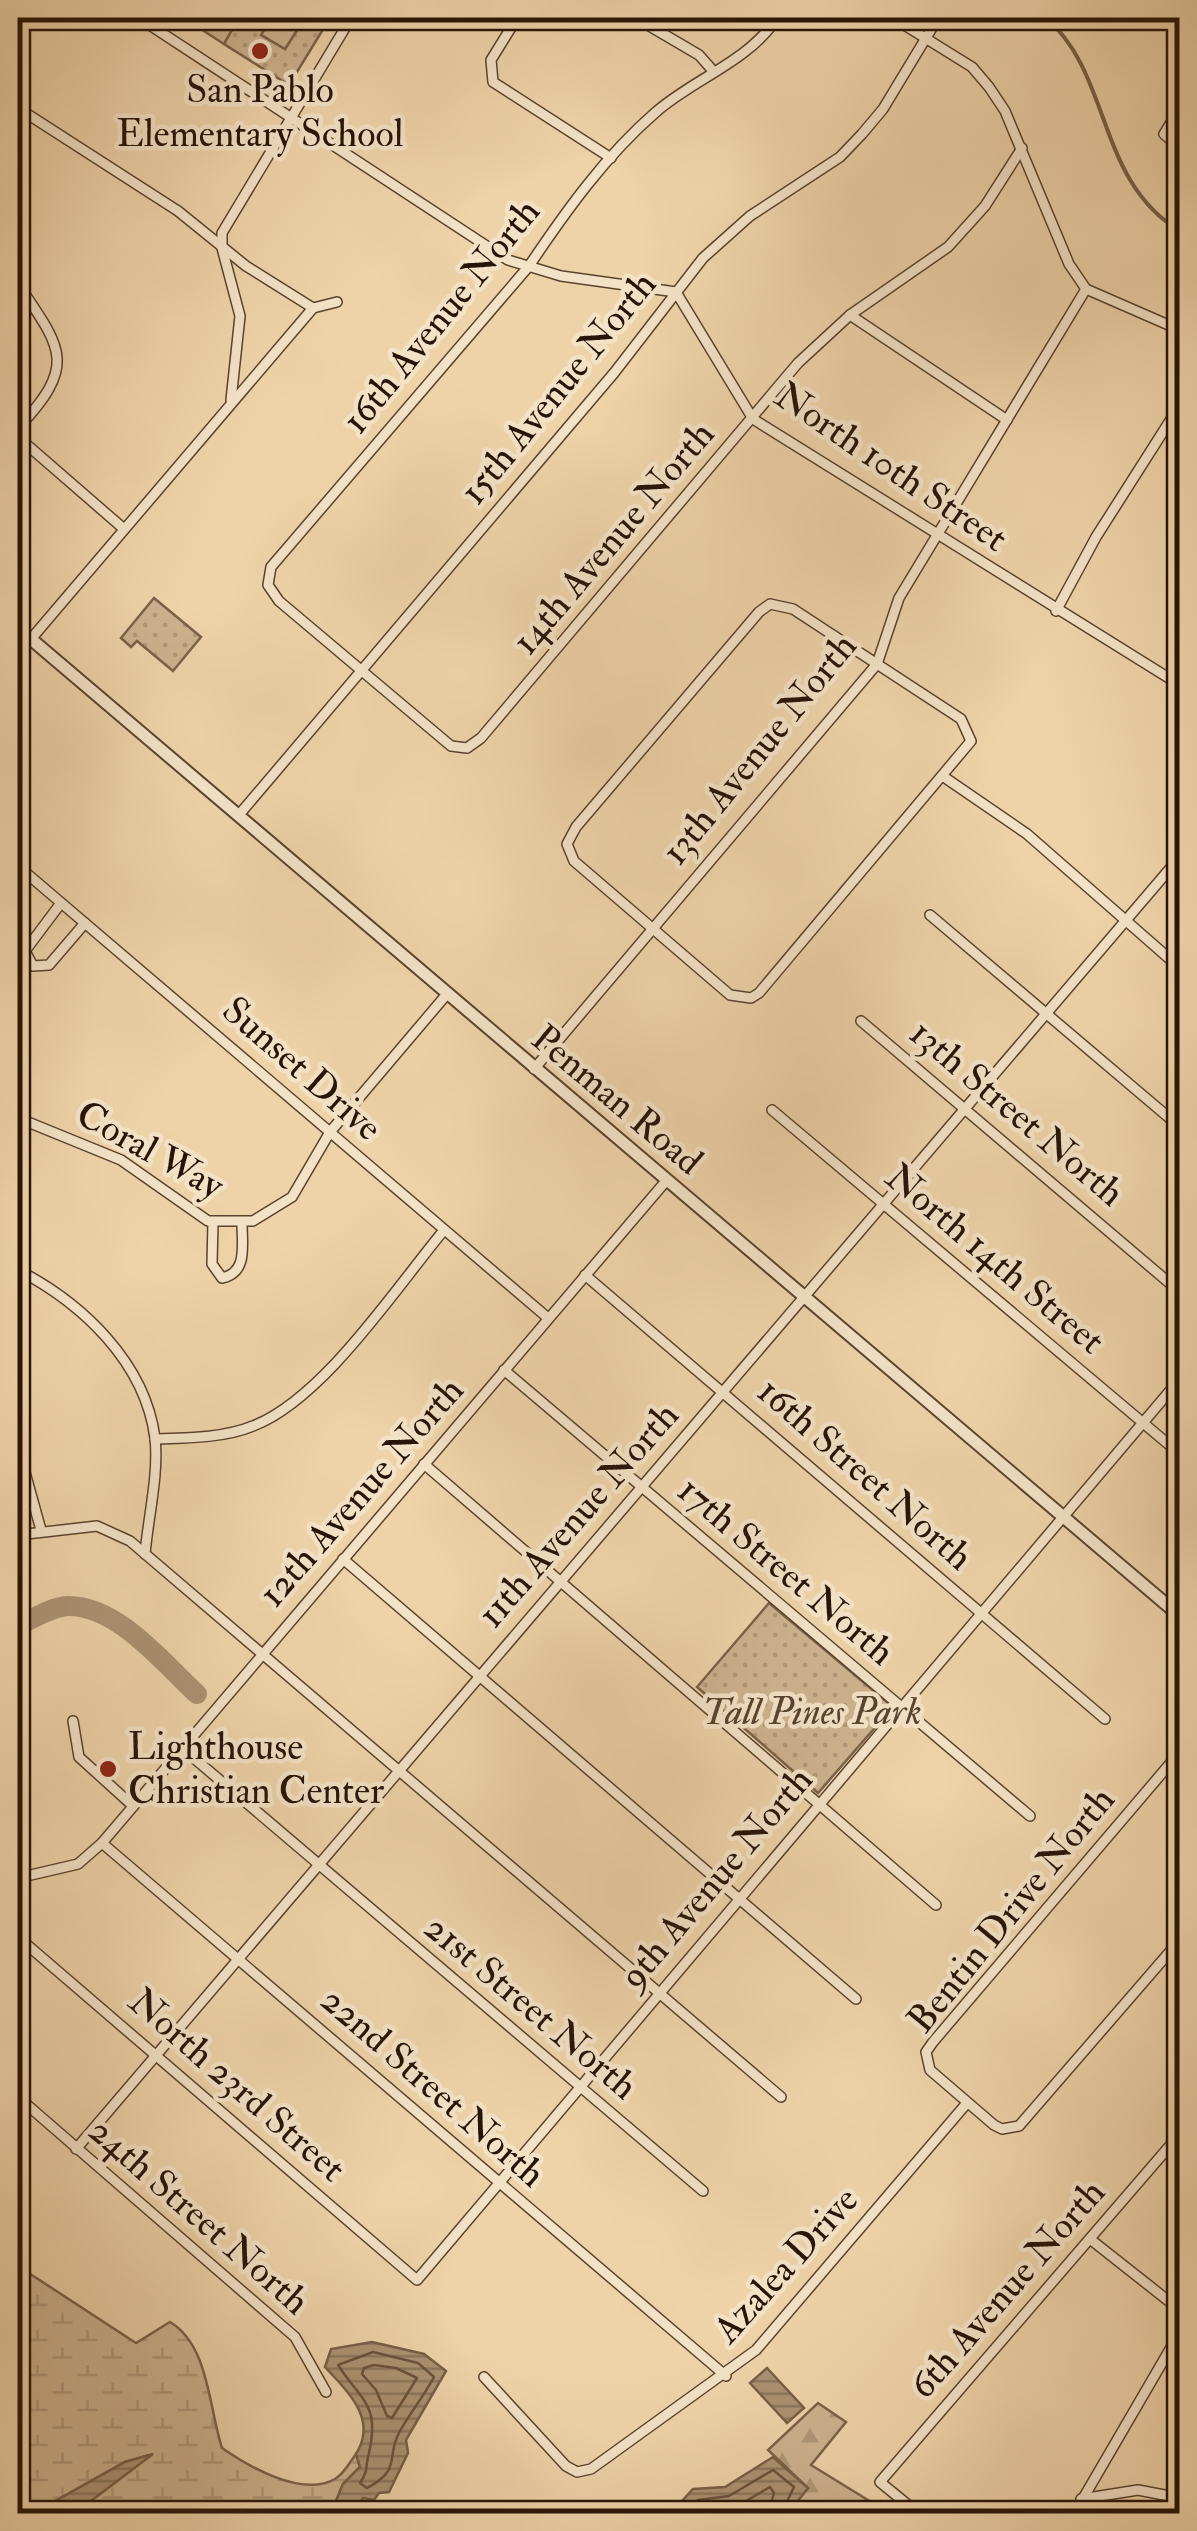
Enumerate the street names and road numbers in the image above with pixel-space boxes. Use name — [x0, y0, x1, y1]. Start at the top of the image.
street label: 16th Avenue North — [332, 189, 551, 443]
street label: 15th Avenue North — [449, 262, 667, 514]
street label: North 10th Street — [765, 371, 1017, 563]
street label: 14th Avenue North — [501, 411, 725, 665]
street label: 13th Avenue North — [651, 623, 867, 875]
street label: Sunset Drive — [212, 986, 392, 1152]
street label: 13th Street North — [900, 1009, 1134, 1217]
street label: Penman Road — [522, 1014, 713, 1186]
street label: Coral Way — [68, 1090, 233, 1211]
street label: North 14th Street — [875, 1153, 1115, 1365]
street label: 12th Avenue North — [248, 1367, 474, 1617]
street label: 16th Street North — [747, 1367, 983, 1581]
street label: 11th Avenue North — [467, 1392, 689, 1638]
street label: 17th Street North — [668, 1466, 904, 1676]
street label: 9th Avenue North — [607, 1757, 823, 2001]
street label: Bentin Drive North — [897, 1777, 1125, 2043]
street label: 21st Street North — [415, 1904, 647, 2110]
street label: 22nd Street North — [311, 1976, 555, 2198]
street label: North 23rd Street — [119, 1978, 355, 2192]
street label: 24th Street North — [79, 2107, 319, 2325]
street label: 6th Avenue North — [899, 2169, 1115, 2409]
street label: Azalea Drive — [703, 2177, 869, 2354]

